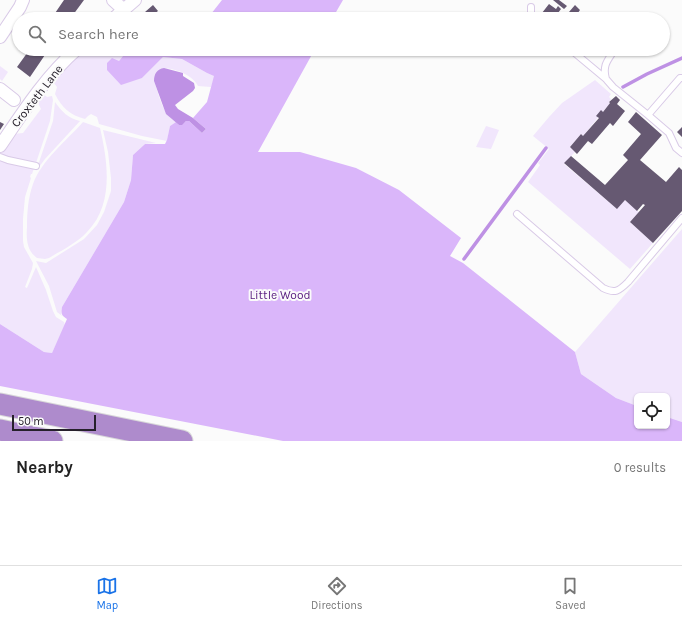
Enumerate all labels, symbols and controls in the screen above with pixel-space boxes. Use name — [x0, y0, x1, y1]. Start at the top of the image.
search box — [12, 12, 670, 56]
icon: search — [26, 23, 48, 45]
text: Search here — [58, 25, 139, 43]
street label: Croxteth Lane — [8, 62, 66, 130]
park label: Little Wood — [249, 288, 311, 302]
map controls — [634, 393, 670, 429]
button: locate — [634, 393, 670, 429]
scale bar — [12, 413, 96, 432]
text: 50 m — [18, 415, 44, 428]
text: Nearby — [16, 457, 73, 477]
text: 0 results — [614, 460, 666, 475]
tab: Map — [96, 575, 118, 612]
tab: Directions — [311, 575, 363, 612]
tab: Saved — [555, 575, 586, 612]

